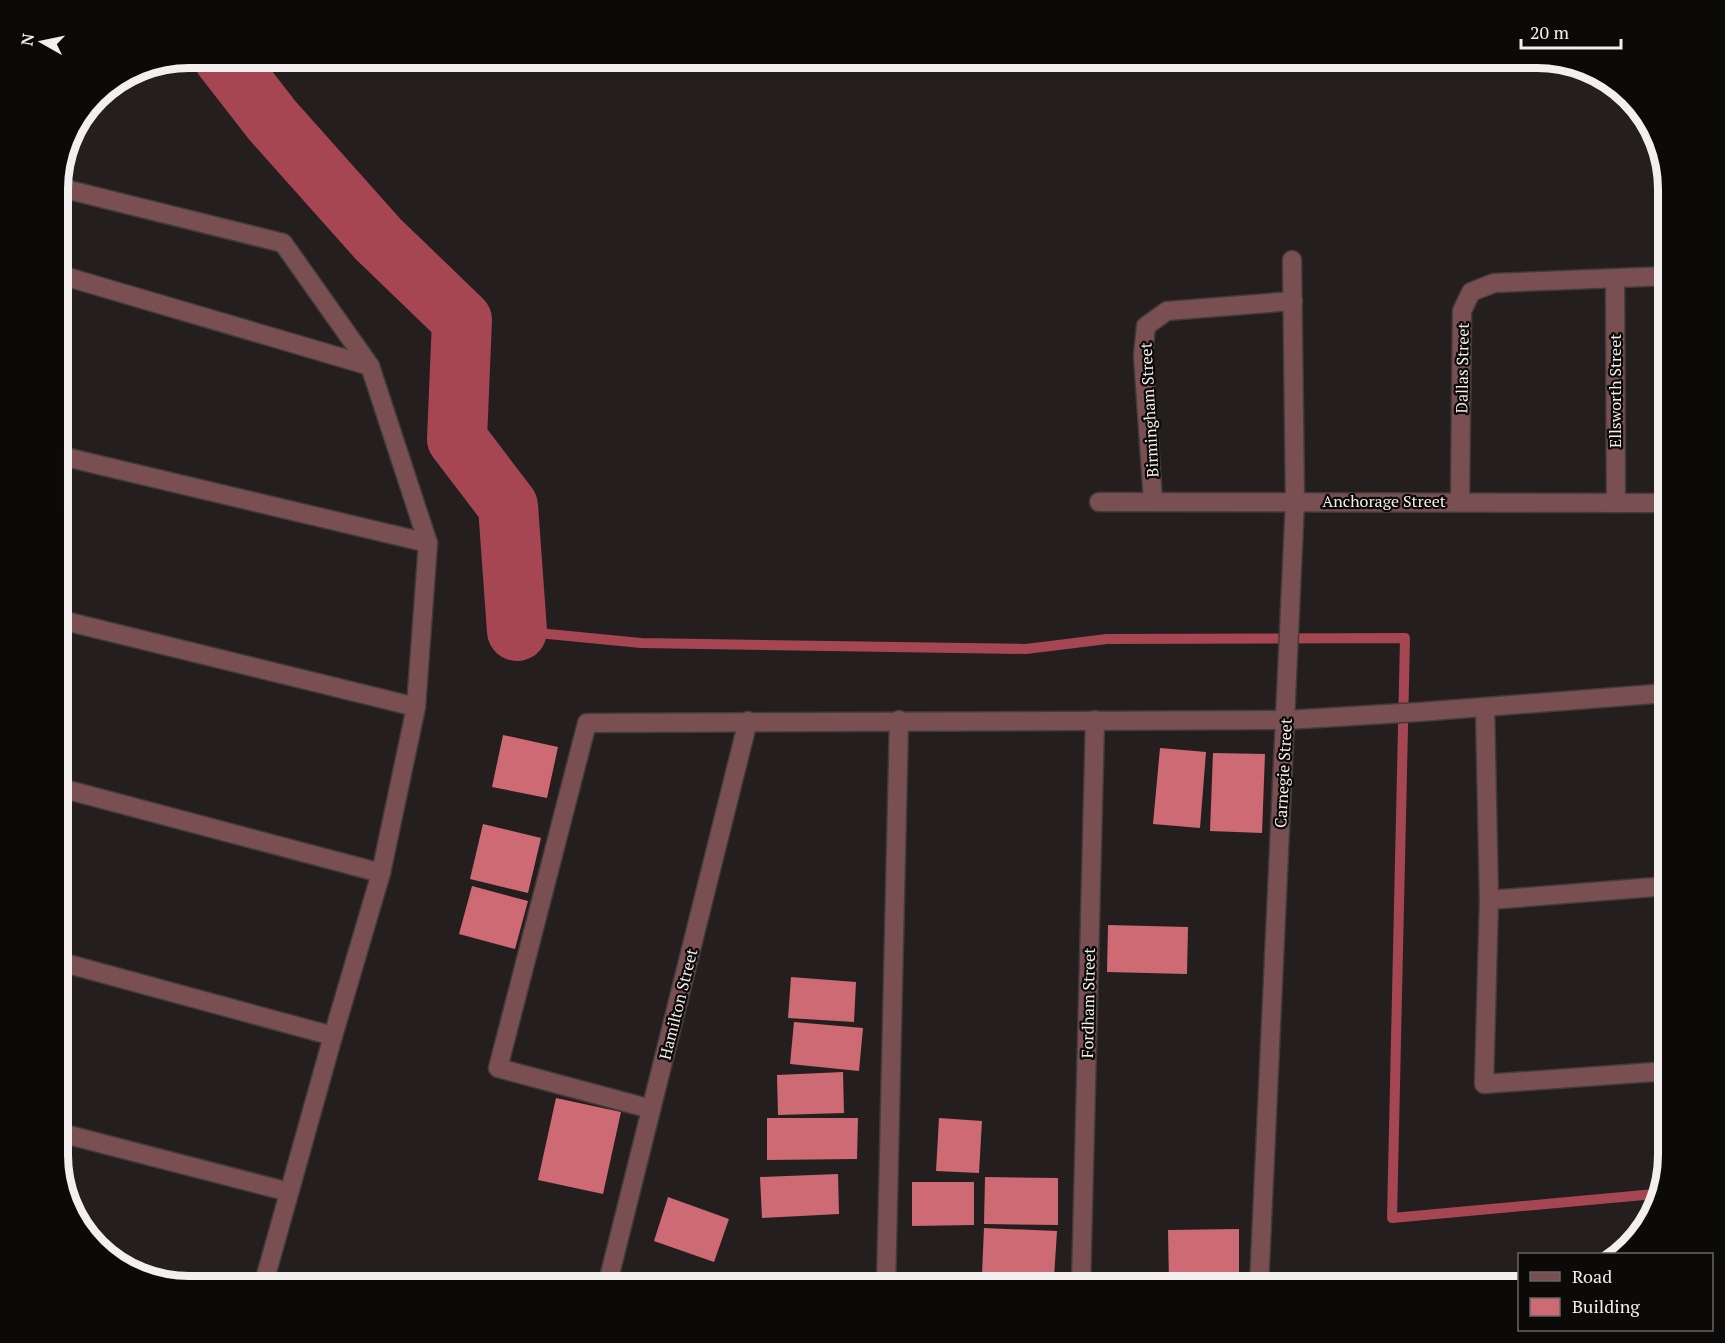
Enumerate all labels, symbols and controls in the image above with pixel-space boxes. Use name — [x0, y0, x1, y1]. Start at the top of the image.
north arrow — [12, 12, 72, 72]
scale bar — [1521, 12, 1622, 50]
text: 20 m — [1530, 20, 1570, 44]
text: N — [15, 32, 39, 47]
street label: Dallas Street — [1450, 322, 1474, 413]
street label: Ellsworth Street — [1604, 334, 1626, 448]
street label: Birmingham Street — [1134, 342, 1164, 478]
street label: Anchorage Street — [1322, 490, 1446, 512]
street label: Carnegie Street — [1269, 717, 1297, 828]
street label: Hamilton Street — [654, 946, 702, 1062]
street label: Fordham Street — [1076, 948, 1100, 1058]
legend — [1518, 1253, 1713, 1331]
text: Road — [1572, 1264, 1612, 1288]
text: Building — [1572, 1294, 1640, 1318]

